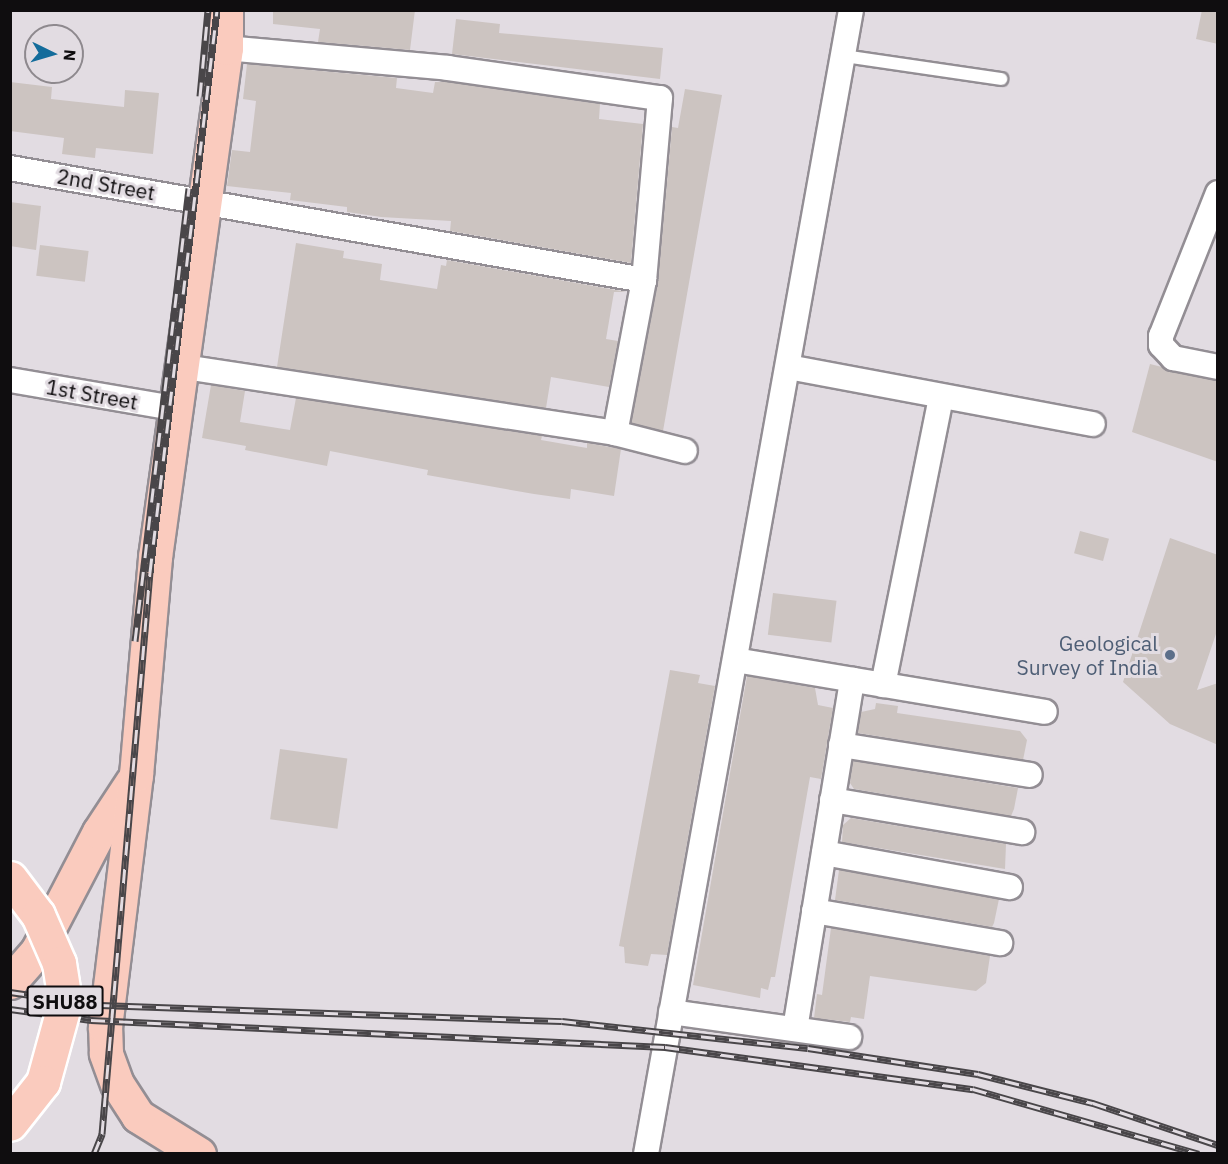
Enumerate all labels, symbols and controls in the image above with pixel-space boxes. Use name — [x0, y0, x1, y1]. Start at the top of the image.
north arrow — [24, 24, 84, 84]
text: N — [59, 49, 80, 62]
street label: 2nd Street — [55, 163, 157, 205]
street label: 1st Street — [44, 374, 140, 414]
place label: Geological Survey of India — [1017, 630, 1158, 680]
marker: Geological Survey of India — [1163, 648, 1177, 662]
road number: SHU88 — [26, 984, 104, 1018]

